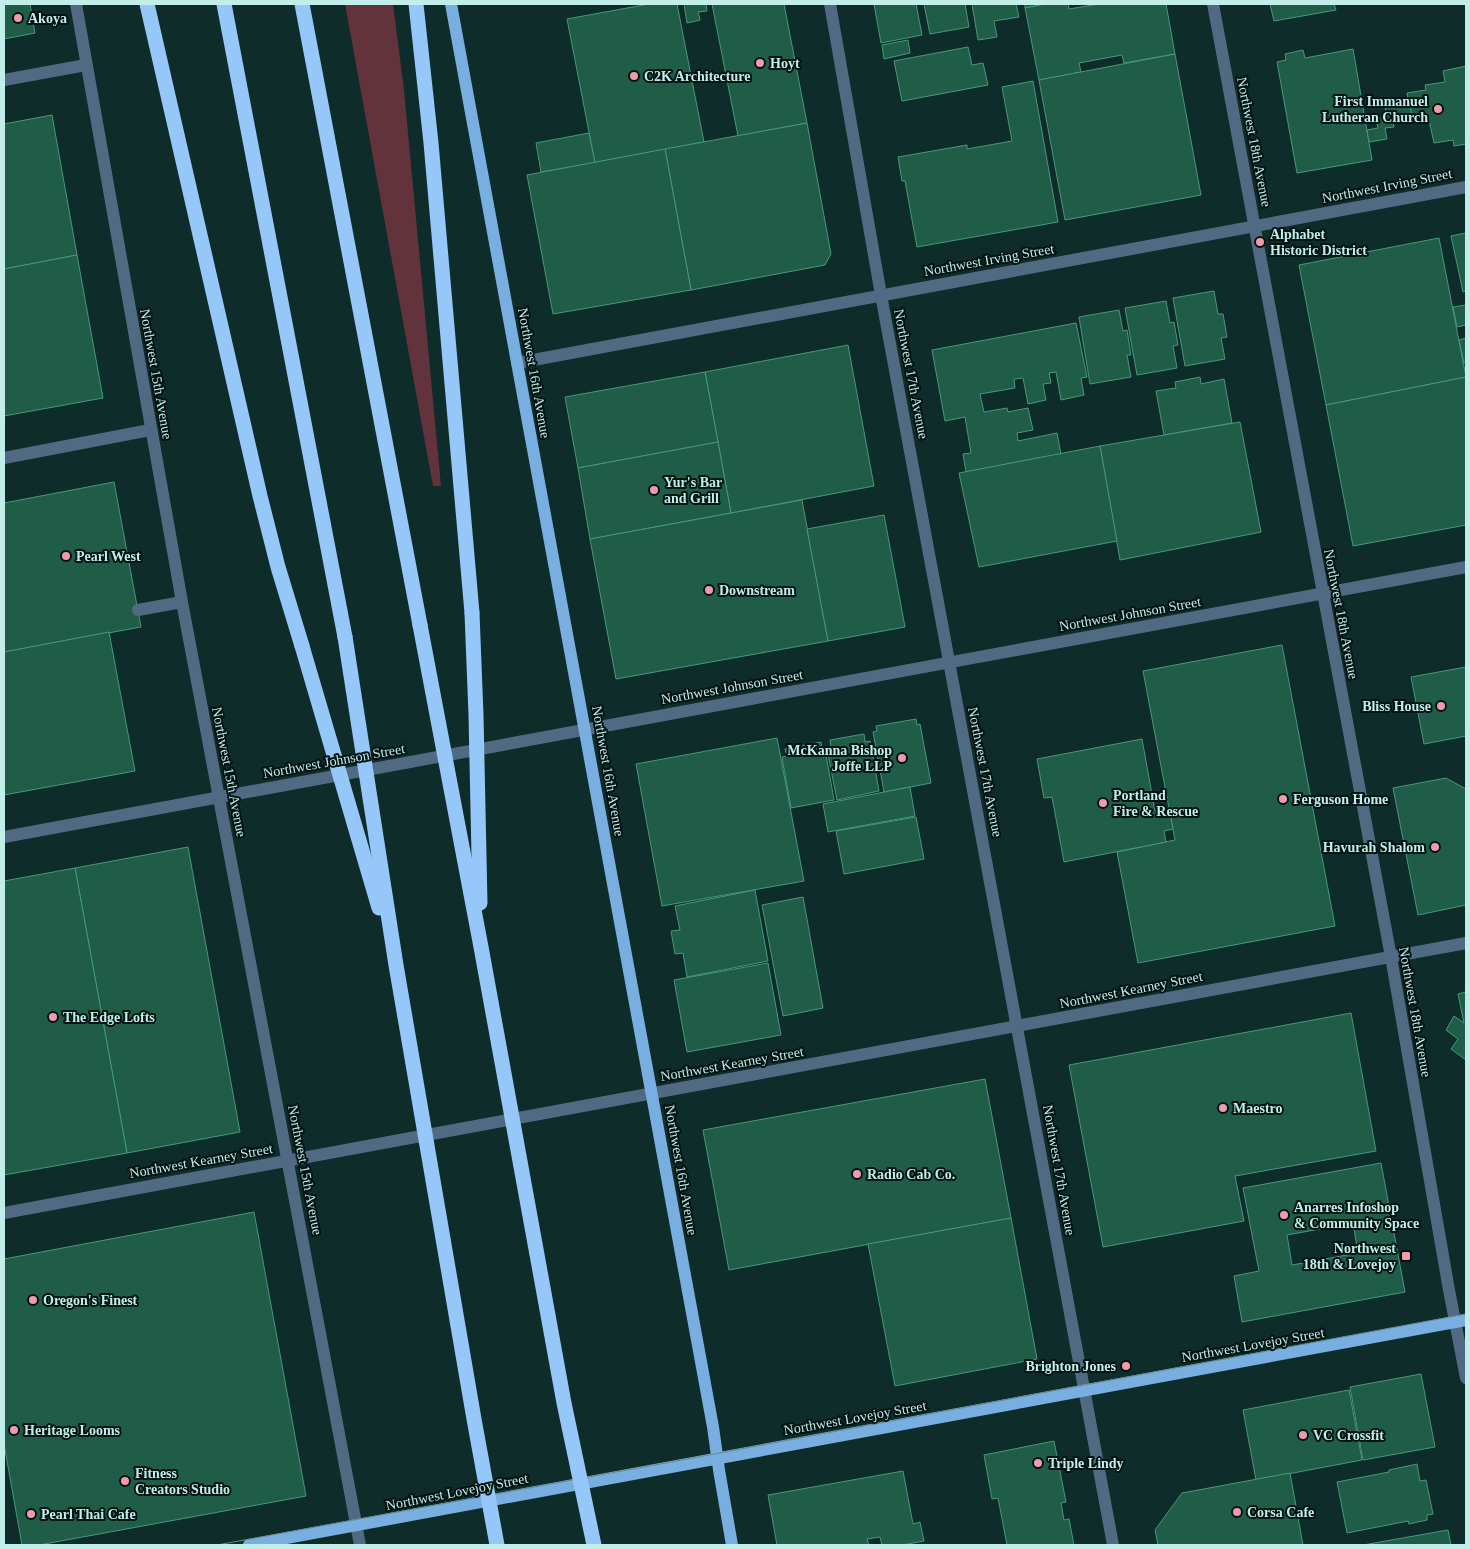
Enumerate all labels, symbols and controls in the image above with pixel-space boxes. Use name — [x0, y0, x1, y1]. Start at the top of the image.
place label: Akoya — [28, 11, 67, 26]
marker: Akoya — [12, 12, 24, 24]
place label: Hoyt — [770, 56, 800, 71]
marker: Hoyt — [754, 57, 766, 69]
place label: C2K Architecture — [644, 69, 750, 84]
marker: C2K Architecture — [628, 70, 640, 82]
street label: Northwest 18th Avenue — [1234, 76, 1274, 208]
place label: First Immanuel Lutheran Church — [1322, 94, 1428, 125]
marker: First Immanuel Lutheran Church — [1432, 103, 1444, 115]
street label: Northwest Irving Street — [1321, 166, 1453, 206]
place label: Alphabet Historic District — [1270, 227, 1367, 258]
marker: Alphabet Historic District — [1254, 236, 1266, 248]
street label: Northwest Irving Street — [923, 241, 1055, 279]
street label: Northwest 16th Avenue — [515, 307, 553, 439]
street label: Northwest 15th Avenue — [137, 308, 175, 440]
street label: Northwest 17th Avenue — [891, 308, 931, 440]
place label: Yur's Bar and Grill — [664, 475, 722, 506]
marker: Yur's Bar and Grill — [648, 484, 660, 496]
street label: Northwest 18th Avenue — [1321, 548, 1361, 680]
place label: Pearl West — [76, 549, 141, 564]
marker: Pearl West — [60, 550, 72, 562]
place label: Downstream — [719, 583, 795, 598]
marker: Downstream — [703, 584, 715, 596]
street label: Northwest Johnson Street — [1058, 594, 1202, 634]
street label: Northwest Johnson Street — [660, 667, 804, 707]
place label: Bliss House — [1362, 699, 1431, 714]
marker: Bliss House — [1435, 700, 1447, 712]
street label: Northwest 16th Avenue — [589, 705, 627, 837]
street label: Northwest 15th Avenue — [209, 706, 249, 838]
street label: Northwest 17th Avenue — [965, 706, 1005, 838]
street label: Northwest Johnson Street — [262, 741, 406, 781]
place label: McKanna Bishop Joffe LLP — [787, 743, 892, 774]
marker: McKanna Bishop Joffe LLP — [896, 752, 908, 764]
place label: Portland Fire & Rescue — [1113, 788, 1198, 819]
place label: Ferguson Home — [1293, 792, 1388, 807]
marker: Ferguson Home — [1277, 793, 1289, 805]
marker: Portland Fire & Rescue — [1097, 797, 1109, 809]
place label: Havurah Shalom — [1323, 840, 1425, 855]
marker: Havurah Shalom — [1429, 841, 1441, 853]
street label: Northwest 18th Avenue — [1396, 946, 1434, 1078]
street label: Northwest Kearney Street — [1058, 969, 1204, 1011]
place label: The Edge Lofts — [63, 1010, 155, 1025]
marker: The Edge Lofts — [47, 1011, 59, 1023]
street label: Northwest Kearney Street — [659, 1044, 805, 1084]
place label: Maestro — [1233, 1101, 1283, 1116]
marker: Maestro — [1217, 1102, 1229, 1114]
street label: Northwest 15th Avenue — [285, 1104, 325, 1236]
street label: Northwest 16th Avenue — [662, 1104, 700, 1236]
street label: Northwest 17th Avenue — [1040, 1104, 1078, 1236]
street label: Northwest Kearney Street — [128, 1141, 274, 1181]
place label: Radio Cab Co. — [867, 1167, 955, 1182]
marker: Radio Cab Co. — [851, 1168, 863, 1180]
place label: Anarres Infoshop & Community Space — [1294, 1200, 1419, 1231]
marker: Anarres Infoshop & Community Space — [1278, 1209, 1290, 1221]
place label: Northwest 18th & Lovejoy — [1303, 1241, 1396, 1272]
marker: Northwest 18th & Lovejoy — [1400, 1250, 1412, 1262]
place label: Oregon's Finest — [43, 1293, 138, 1308]
marker: Oregon's Finest — [27, 1294, 39, 1306]
street label: Northwest Lovejoy Street — [1180, 1325, 1326, 1365]
place label: Brighton Jones — [1025, 1359, 1117, 1374]
marker: Brighton Jones — [1120, 1360, 1132, 1372]
street label: Northwest Lovejoy Street — [782, 1398, 928, 1438]
place label: Heritage Looms — [24, 1423, 121, 1438]
marker: Heritage Looms — [8, 1424, 20, 1436]
place label: VC Crossfit — [1313, 1428, 1384, 1443]
marker: VC Crossfit — [1297, 1429, 1309, 1441]
place label: Triple Lindy — [1048, 1456, 1124, 1471]
marker: Triple Lindy — [1032, 1457, 1044, 1469]
place label: Fitness Creators Studio — [135, 1466, 230, 1497]
street label: Northwest Lovejoy Street — [385, 1471, 530, 1513]
marker: Fitness Creators Studio — [119, 1475, 131, 1487]
place label: Corsa Cafe — [1247, 1505, 1314, 1520]
marker: Corsa Cafe — [1231, 1506, 1243, 1518]
place label: Pearl Thai Cafe — [41, 1507, 136, 1522]
marker: Pearl Thai Cafe — [25, 1508, 37, 1520]

